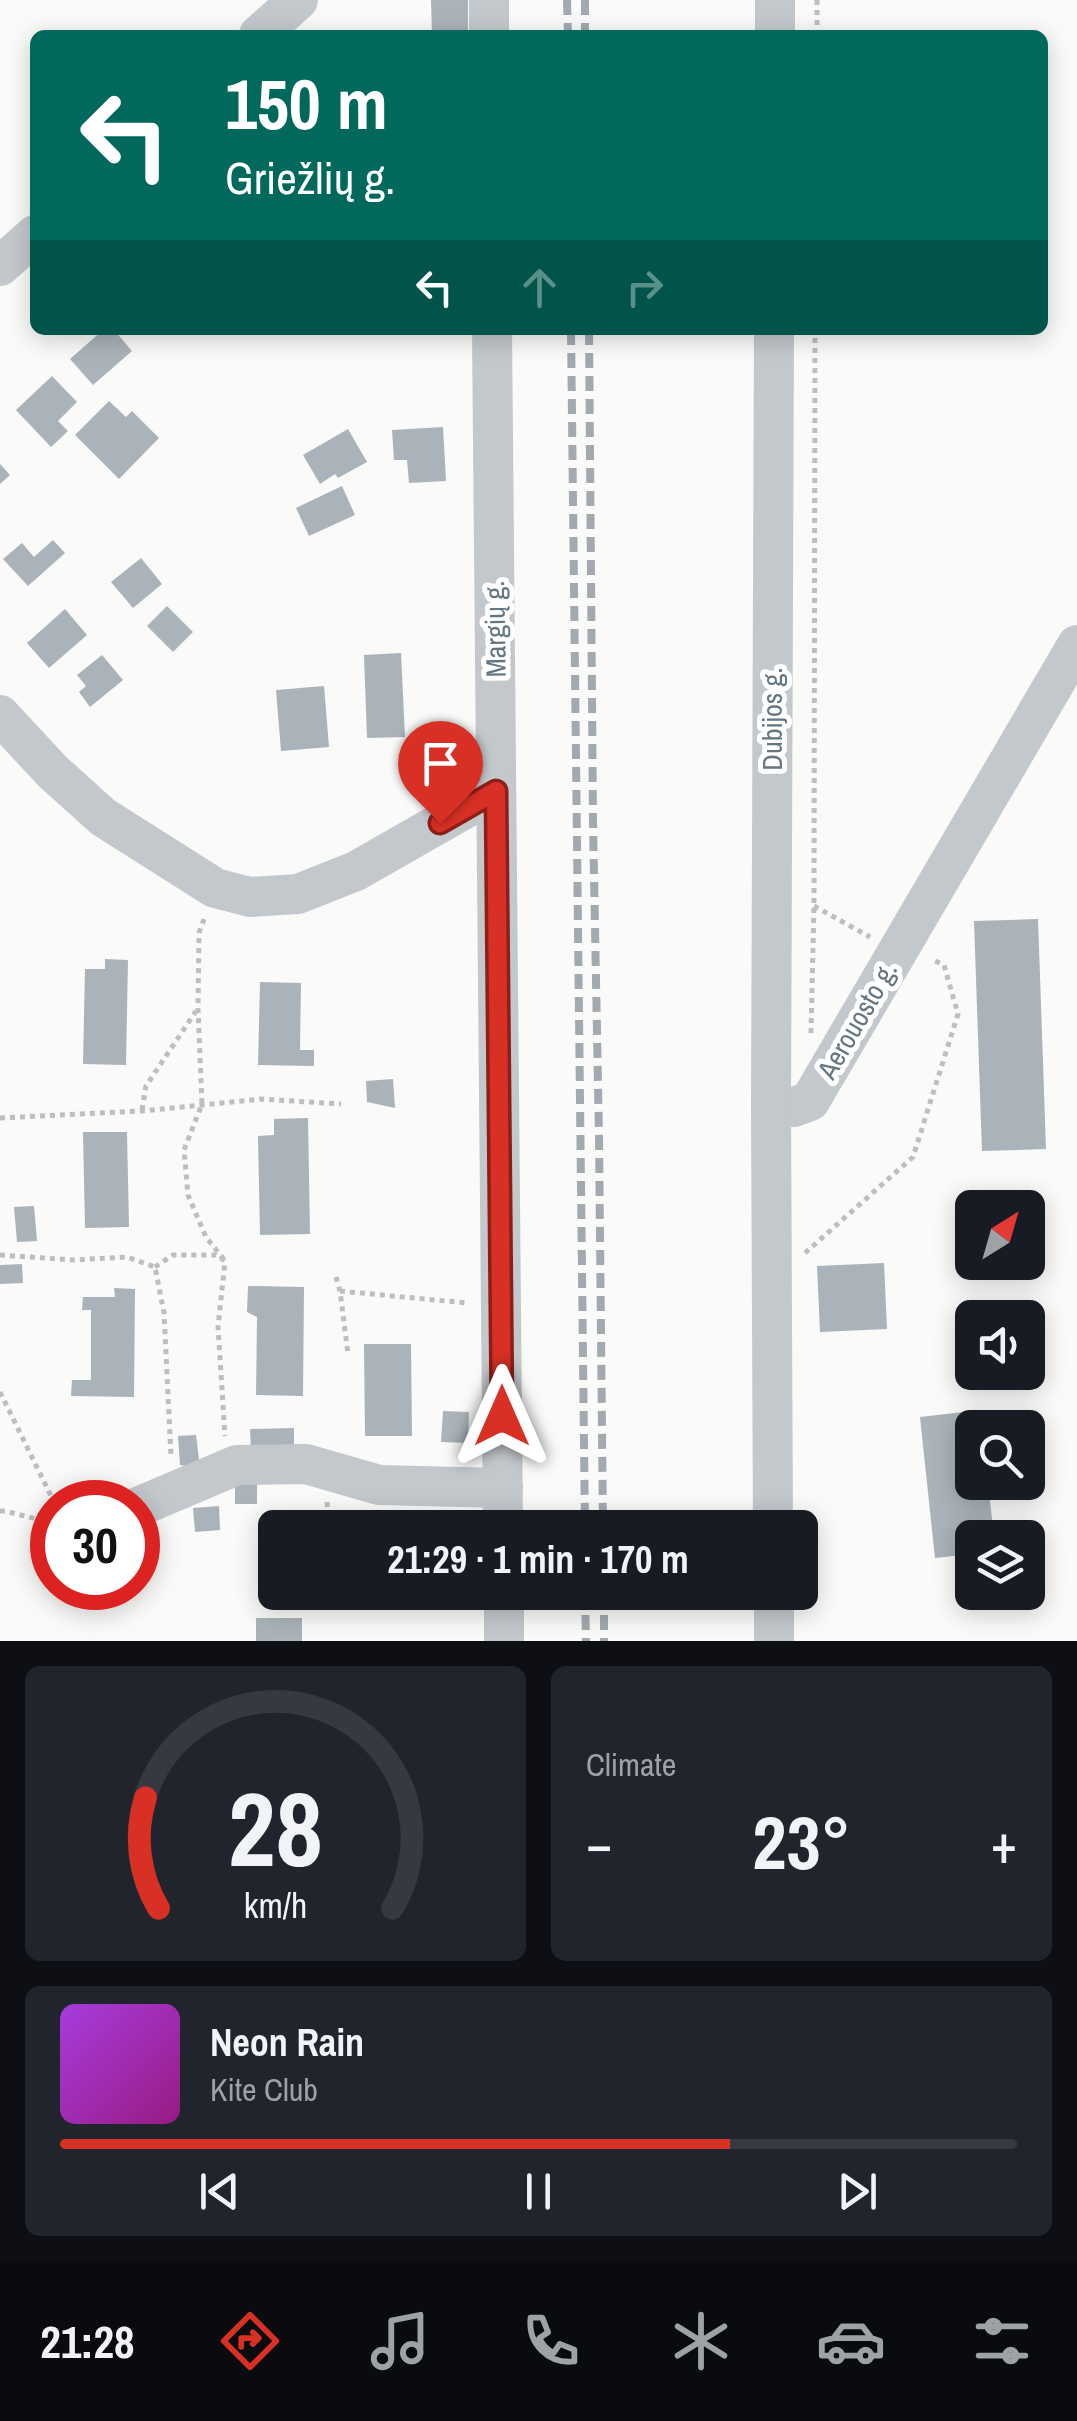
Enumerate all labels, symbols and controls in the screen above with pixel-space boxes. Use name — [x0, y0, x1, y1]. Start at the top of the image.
text: 150 m — [225, 57, 388, 151]
icon: left — [60, 70, 190, 200]
text: Griežlių g. — [225, 147, 395, 208]
icon: left — [407, 260, 462, 315]
icon: ahead — [512, 260, 567, 315]
icon: right — [617, 260, 672, 315]
street label: Margių g. — [475, 580, 515, 678]
street label: Dubijos g. — [753, 667, 791, 771]
pin — [398, 721, 483, 824]
icon: arrive — [413, 736, 468, 791]
street label: Aerouosto g. — [807, 954, 906, 1087]
north arrow — [955, 1190, 1045, 1280]
map controls — [955, 1190, 1045, 1610]
button: sound — [955, 1300, 1045, 1390]
position arrow — [450, 1364, 554, 1468]
button: search — [955, 1410, 1045, 1500]
speed limit sign: 30 — [30, 1480, 160, 1610]
button: layers — [955, 1520, 1045, 1610]
text: 21:29 · 1 min · 170 m — [387, 1534, 689, 1585]
text: Climate — [586, 1743, 676, 1786]
text: 28 — [228, 1758, 323, 1898]
text: 23° — [752, 1791, 851, 1892]
text: − — [586, 1806, 612, 1880]
text: + — [991, 1806, 1017, 1880]
text: km/h — [244, 1881, 307, 1929]
text: Neon Rain — [210, 2017, 364, 2068]
text: Kite Club — [210, 2068, 318, 2111]
icon: previous — [192, 2164, 247, 2219]
icon: pause — [511, 2164, 566, 2219]
icon: next — [830, 2164, 885, 2219]
icon: directions — [215, 2306, 285, 2376]
icon: music — [365, 2306, 435, 2376]
icon: phone — [516, 2306, 586, 2376]
icon: climate — [666, 2306, 736, 2376]
icon: car — [816, 2306, 886, 2376]
icon: filters — [967, 2306, 1037, 2376]
text: 21:28 — [40, 2311, 135, 2372]

